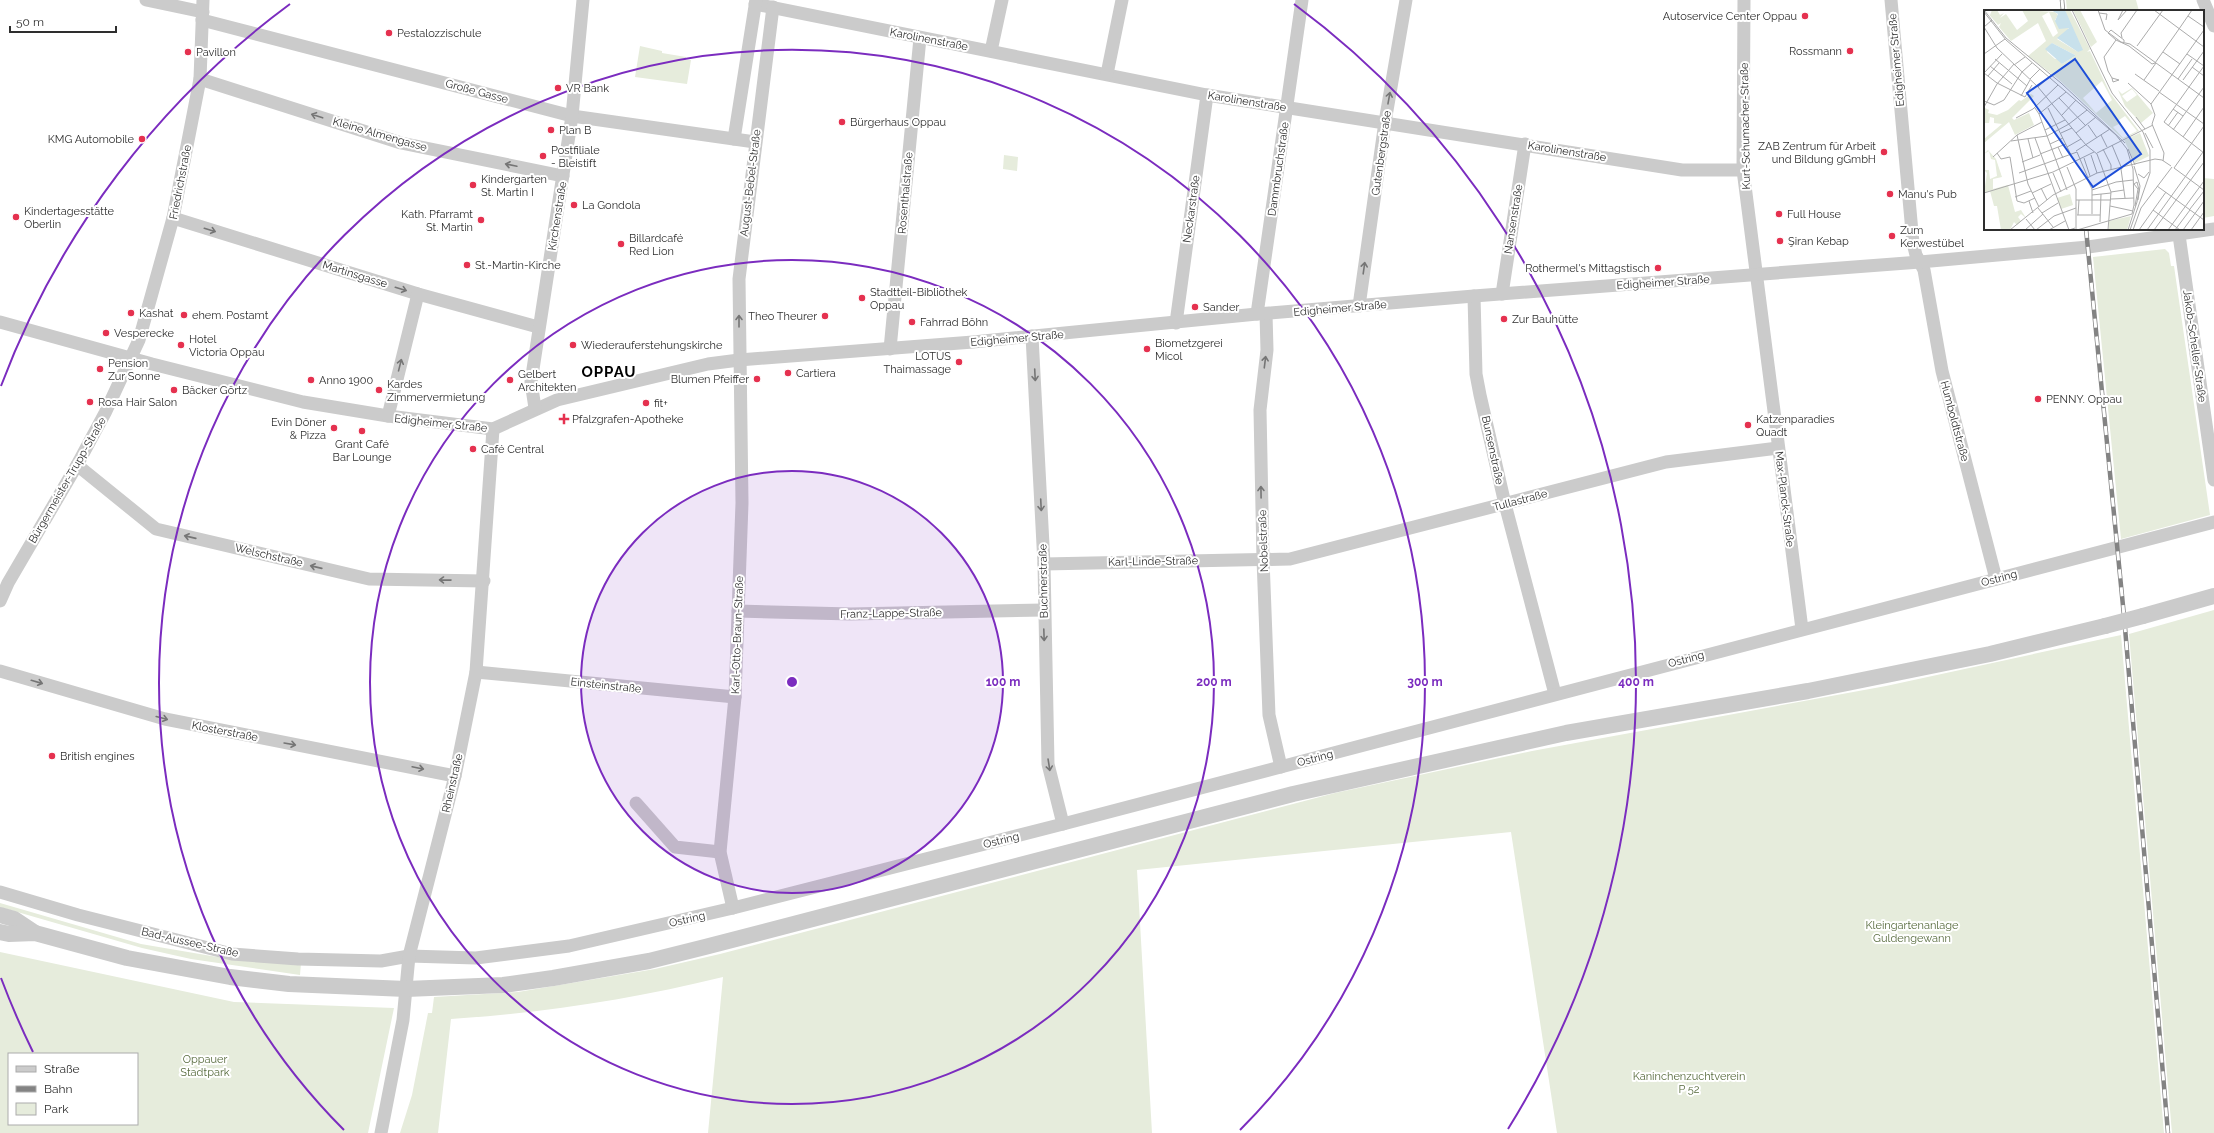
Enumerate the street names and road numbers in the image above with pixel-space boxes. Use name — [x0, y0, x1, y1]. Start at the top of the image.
street label: Edigheimer Straße — [1886, 12, 1907, 107]
street label: Karolinenstraße — [889, 26, 970, 54]
street label: Kurt-Schumacher-Straße — [1738, 62, 1753, 190]
street label: Große Gasse — [444, 77, 510, 106]
street label: Karolinenstraße — [1207, 89, 1288, 114]
street label: Gutenbergstraße — [1369, 109, 1394, 197]
street label: Kleine Almengasse — [331, 115, 429, 154]
street label: Dammbruchstraße — [1265, 121, 1292, 217]
street label: August-Bebel-Straße — [737, 128, 764, 237]
street label: Karolinenstraße — [1527, 139, 1608, 164]
street label: Friedrichstraße — [167, 143, 194, 220]
street label: Rosenthalstraße — [895, 151, 916, 235]
street label: Neckarstraße — [1180, 174, 1203, 244]
street label: Kirchenstraße — [546, 180, 569, 252]
street label: Nansenstraße — [1502, 183, 1526, 255]
street label: Martinsgasse — [321, 258, 389, 291]
street label: Edigheimer Straße — [1616, 273, 1711, 292]
street label: Jakob-Scheller-Straße — [2180, 289, 2209, 404]
street label: Edigheimer Straße — [1293, 298, 1388, 319]
street label: Edigheimer Straße — [970, 328, 1065, 349]
street label: Humboldtstraße — [1938, 379, 1972, 463]
street label: Edigheimer Straße — [394, 412, 489, 435]
street label: Bürgermeister-Trupp-Straße — [26, 414, 109, 546]
street label: Bunsenstraße — [1479, 415, 1506, 486]
street label: Max-Planck-Straße — [1772, 450, 1797, 548]
street label: Tullastraße — [1492, 487, 1549, 514]
street label: Nobelstraße — [1256, 509, 1271, 572]
street label: Welschstraße — [234, 541, 305, 570]
street label: Buchnerstraße — [1036, 543, 1051, 618]
street label: Karl-Linde-Straße — [1108, 554, 1199, 569]
street label: Ostring — [1980, 567, 2019, 590]
street label: Karl-Otto-Braun-Straße — [729, 575, 746, 694]
street label: Franz-Lappe-Straße — [840, 606, 943, 621]
street label: Ostring — [1667, 648, 1706, 671]
street label: Einsteinstraße — [570, 675, 642, 696]
street label: Klosterstraße — [191, 719, 260, 744]
street label: Ostring — [1296, 747, 1335, 770]
street label: Rheinstraße — [439, 752, 466, 814]
street label: Ostring — [982, 830, 1021, 851]
street label: Ostring — [668, 909, 706, 930]
street label: Bad-Aussee-Straße — [140, 925, 240, 960]

